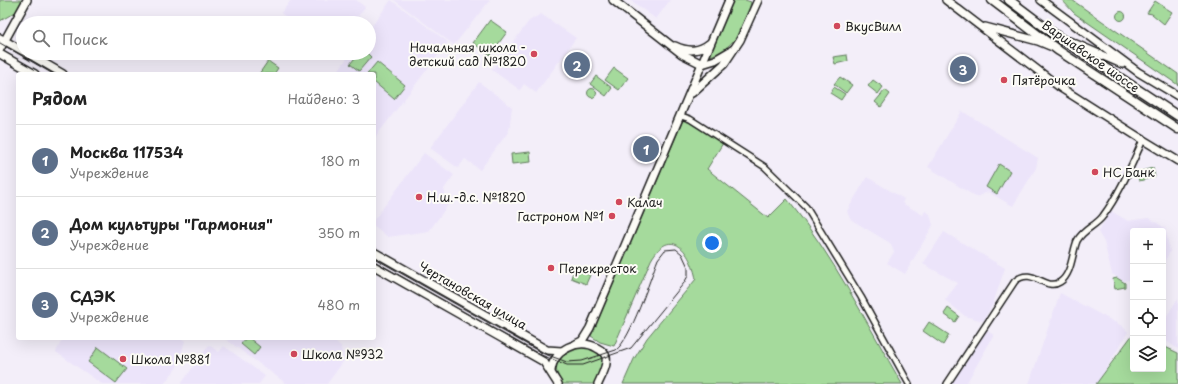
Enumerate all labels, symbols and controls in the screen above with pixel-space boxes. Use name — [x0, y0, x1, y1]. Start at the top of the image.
search box — [16, 16, 376, 60]
street label: Варшавское шоссе — [1039, 16, 1143, 96]
place label: ВкусВилл — [845, 17, 901, 35]
marker: ВкусВилл — [832, 21, 842, 31]
icon: search — [30, 27, 52, 49]
text: Поиск — [62, 27, 108, 50]
place label: Начальная школа - детский сад №1820 — [409, 38, 526, 70]
marker: Начальная школа - детский сад №1820 — [529, 49, 539, 59]
pin: 2 — [564, 50, 590, 80]
pin: 3 — [950, 54, 976, 84]
place label: Пятёрочка — [1012, 71, 1076, 89]
marker: Пятёрочка — [999, 75, 1009, 85]
text: Рядом — [32, 85, 87, 111]
text: Найдено: 3 — [288, 89, 360, 108]
pin: 1 — [633, 134, 659, 164]
text: Москва 117534 — [70, 140, 183, 163]
text: 1 — [42, 151, 48, 170]
text: 180 m — [321, 151, 360, 170]
text: Учреждение — [70, 163, 149, 182]
place label: НС Банк — [1103, 163, 1156, 181]
marker: НС Банк — [1090, 167, 1100, 177]
place label: Н.ш.-д.с. №1820 — [427, 188, 526, 206]
marker: Н.ш.-д.с. №1820 — [414, 192, 424, 202]
place label: Калач — [627, 193, 663, 211]
marker: Калач — [614, 197, 624, 207]
place label: Гастроном №1 — [518, 207, 604, 225]
marker: Гастроном №1 — [607, 211, 617, 221]
text: Дом культуры "Гармония" — [70, 212, 273, 235]
text: 2 — [40, 223, 50, 242]
text: 350 m — [318, 223, 360, 242]
map controls — [1130, 228, 1166, 372]
button: + — [1130, 228, 1166, 264]
your location — [702, 233, 722, 253]
text: Учреждение — [70, 235, 149, 254]
street label: Чертановская улица — [416, 257, 531, 334]
place label: Перекресток — [559, 259, 637, 277]
marker: Перекресток — [546, 263, 556, 273]
button: − — [1130, 264, 1166, 300]
text: СДЭК — [70, 284, 115, 307]
text: 3 — [41, 295, 49, 314]
text: 480 m — [318, 295, 360, 314]
button: locate — [1130, 300, 1166, 336]
text: Учреждение — [70, 307, 149, 326]
button: layers — [1130, 336, 1166, 372]
place label: Школа №932 — [302, 345, 383, 363]
marker: Школа №932 — [289, 349, 299, 359]
place label: Школа №881 — [131, 350, 210, 368]
marker: Школа №881 — [118, 354, 128, 364]

